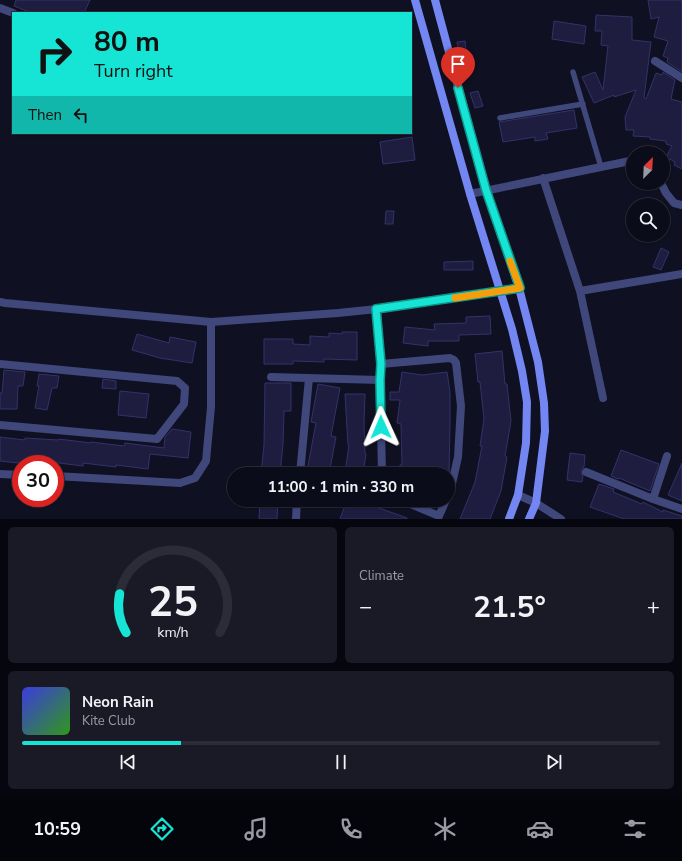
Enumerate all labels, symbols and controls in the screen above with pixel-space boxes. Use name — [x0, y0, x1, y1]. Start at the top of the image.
text: 80 m — [94, 23, 160, 61]
icon: right — [28, 28, 80, 80]
pin — [441, 47, 475, 88]
icon: arrive — [447, 53, 469, 75]
text: Turn right — [94, 59, 173, 83]
icon: left — [70, 104, 92, 126]
text: Then — [28, 105, 62, 125]
north arrow — [626, 146, 670, 190]
map controls — [626, 146, 670, 242]
button: search — [626, 198, 670, 242]
position arrow — [360, 406, 402, 448]
speed limit sign: 30 — [12, 455, 64, 507]
text: 11:00 · 1 min · 330 m — [268, 477, 414, 497]
text: Climate — [359, 567, 404, 585]
text: 25 — [148, 574, 197, 631]
text: 21.5° — [473, 587, 546, 628]
text: − — [359, 592, 372, 622]
text: + — [647, 592, 660, 622]
text: km/h — [157, 623, 188, 642]
text: Neon Rain — [82, 692, 154, 712]
text: Kite Club — [82, 712, 135, 730]
icon: previous — [117, 751, 139, 773]
icon: pause — [330, 751, 352, 773]
icon: next — [543, 751, 565, 773]
icon: directions — [148, 815, 176, 843]
icon: music — [242, 815, 270, 843]
icon: phone — [337, 815, 365, 843]
icon: climate — [431, 815, 459, 843]
icon: car — [526, 815, 554, 843]
icon: filters — [621, 815, 649, 843]
text: 10:59 — [33, 817, 81, 841]

